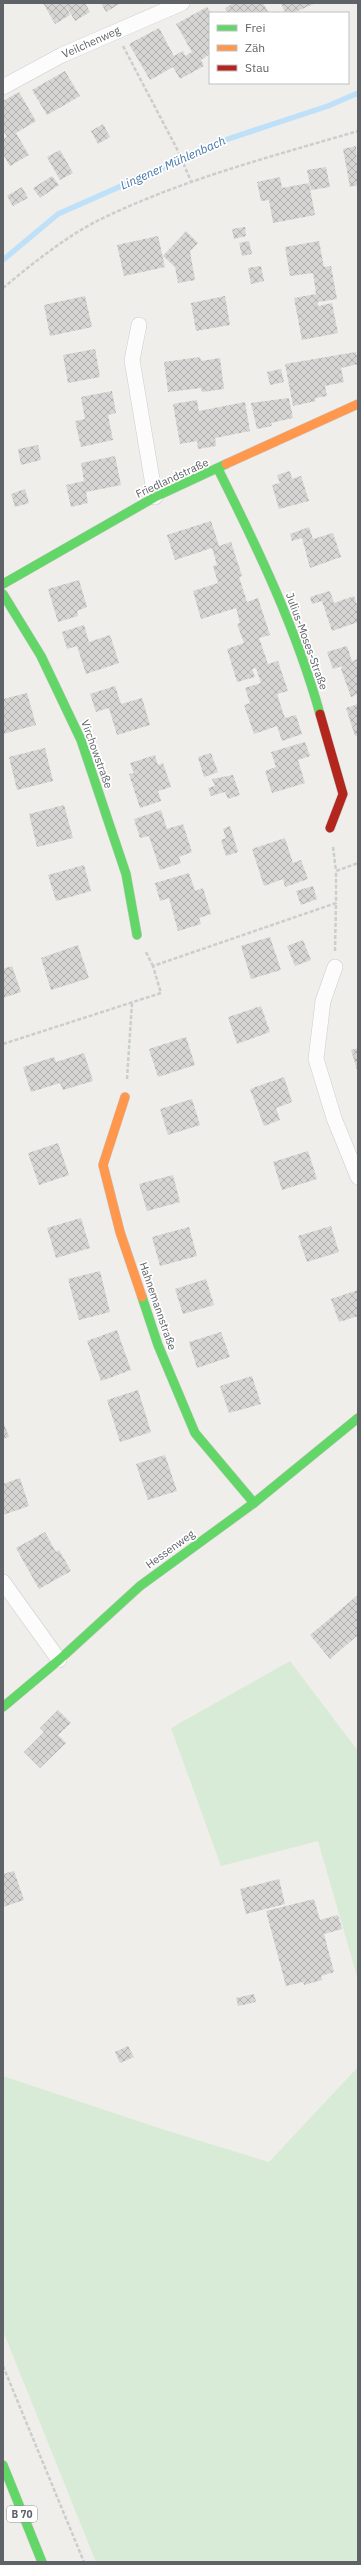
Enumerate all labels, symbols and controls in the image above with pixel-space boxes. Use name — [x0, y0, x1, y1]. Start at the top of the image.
legend — [209, 12, 349, 84]
text: Frei — [245, 20, 265, 35]
street label: Veilchenweg — [60, 23, 123, 61]
text: Zäh — [245, 40, 265, 55]
text: Stau — [245, 60, 269, 75]
water label: Lingener Mühlenbach — [118, 132, 228, 193]
street label: Friedlandstraße — [133, 455, 211, 501]
street label: Julius-Moses-Straße — [283, 590, 331, 692]
street label: Virchowstraße — [78, 718, 116, 790]
street label: Hahnemannstraße — [136, 1260, 180, 1352]
street label: Hessenweg — [143, 1526, 197, 1571]
road number: B 70 — [7, 2506, 37, 2522]

